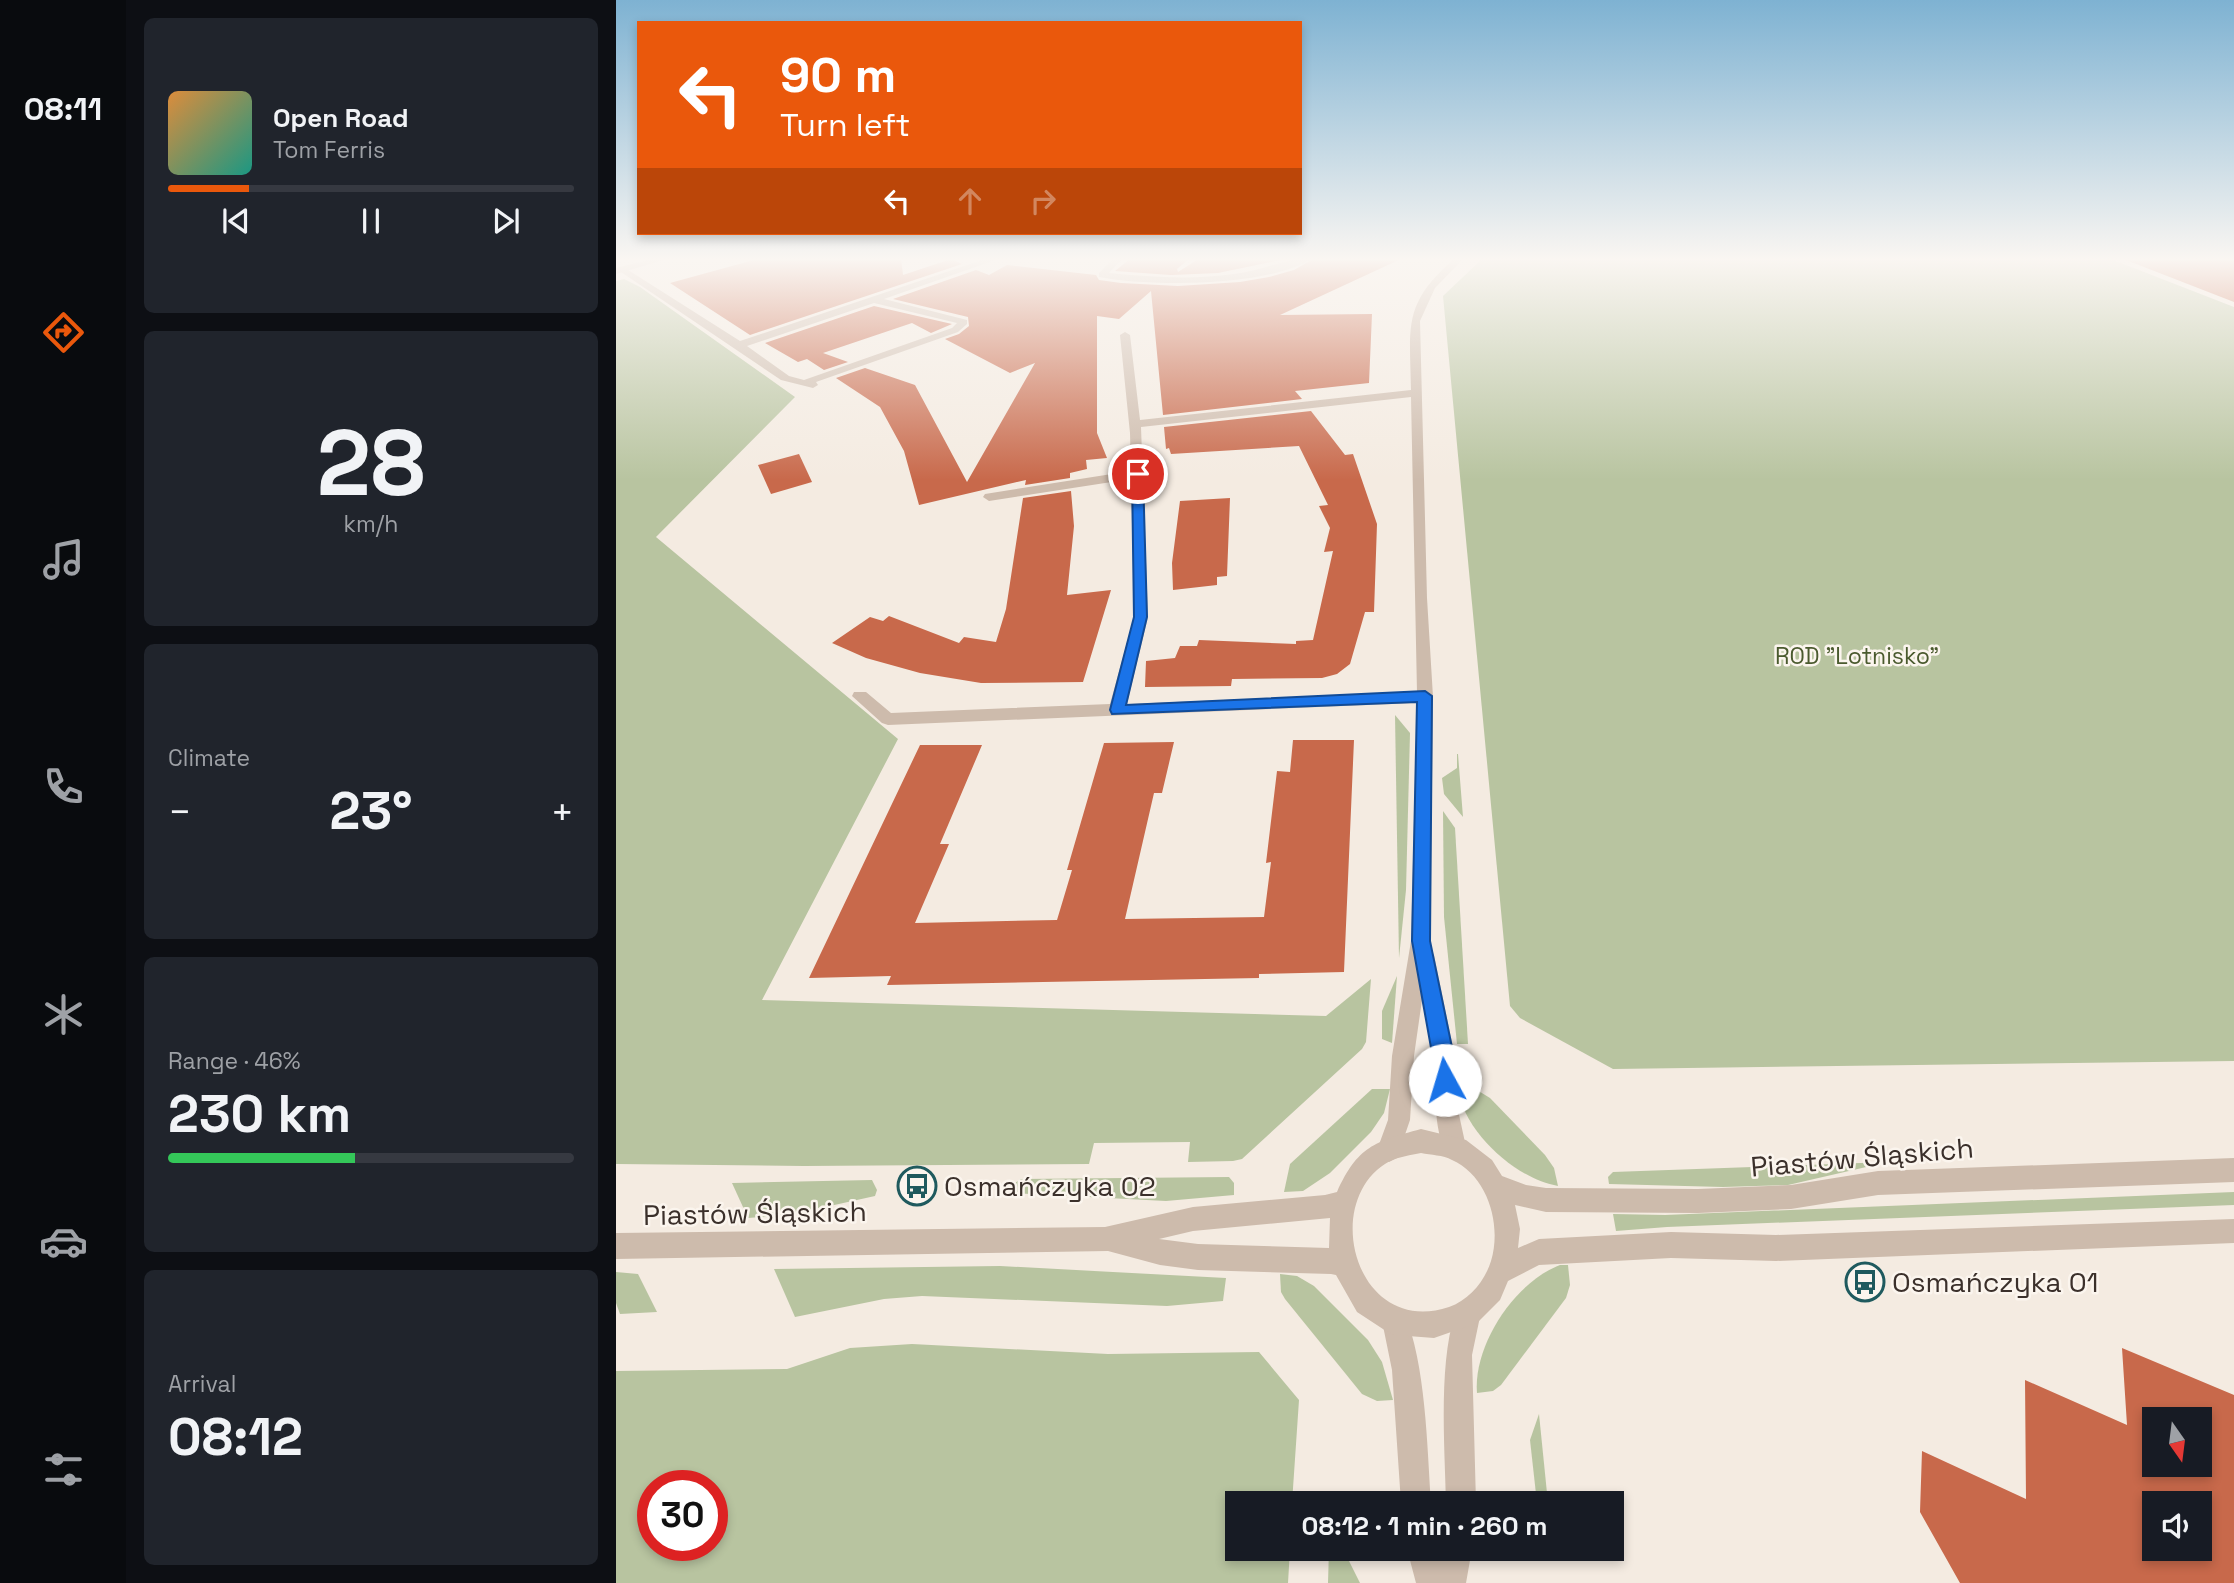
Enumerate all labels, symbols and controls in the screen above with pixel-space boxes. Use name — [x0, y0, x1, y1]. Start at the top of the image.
text: 90 m — [780, 44, 896, 106]
icon: left — [665, 49, 756, 140]
text: 08:11 — [24, 89, 102, 129]
text: Open Road — [273, 101, 409, 135]
text: Turn left — [780, 105, 910, 145]
text: Tom Ferris — [273, 135, 385, 165]
icon: left — [878, 182, 916, 220]
icon: ahead — [951, 182, 989, 220]
icon: right — [1024, 182, 1062, 220]
icon: previous — [217, 202, 255, 240]
icon: pause — [352, 202, 390, 240]
icon: next — [487, 202, 525, 240]
icon: directions — [39, 308, 88, 357]
text: 28 — [317, 405, 425, 522]
pin — [1108, 444, 1168, 504]
icon: arrive — [1119, 455, 1157, 493]
text: km/h — [344, 509, 398, 539]
icon: music — [39, 535, 88, 584]
park label: ROD "Lotnisko" — [1775, 641, 1939, 671]
text: Climate — [168, 743, 250, 773]
icon: phone — [39, 762, 88, 811]
text: 23° — [330, 778, 413, 844]
text: − — [168, 788, 192, 836]
text: + — [550, 788, 574, 836]
icon: climate — [39, 990, 88, 1039]
position arrow — [1408, 1043, 1482, 1117]
text: Range · 46% — [168, 1046, 301, 1076]
text: 230 km — [168, 1081, 351, 1147]
street label: Piastów Śląskich — [1749, 1129, 1975, 1185]
bus stop icon: Osmańczyka 02 — [896, 1165, 938, 1207]
place label: Osmańczyka 02 — [944, 1168, 1156, 1204]
street label: Piastów Śląskich — [643, 1193, 867, 1233]
icon: car — [39, 1217, 88, 1266]
bus stop icon: Osmańczyka 01 — [1844, 1261, 1886, 1303]
place label: Osmańczyka 01 — [1892, 1264, 2099, 1300]
text: Arrival — [168, 1369, 236, 1399]
text: 08:12 — [168, 1404, 303, 1470]
north arrow — [2142, 1407, 2212, 1477]
map controls — [2142, 1407, 2212, 1561]
icon: filters — [39, 1445, 88, 1494]
speed limit sign: 30 — [637, 1470, 728, 1561]
button: sound — [2142, 1491, 2212, 1561]
text: 08:12 · 1 min · 260 m — [1302, 1509, 1547, 1543]

